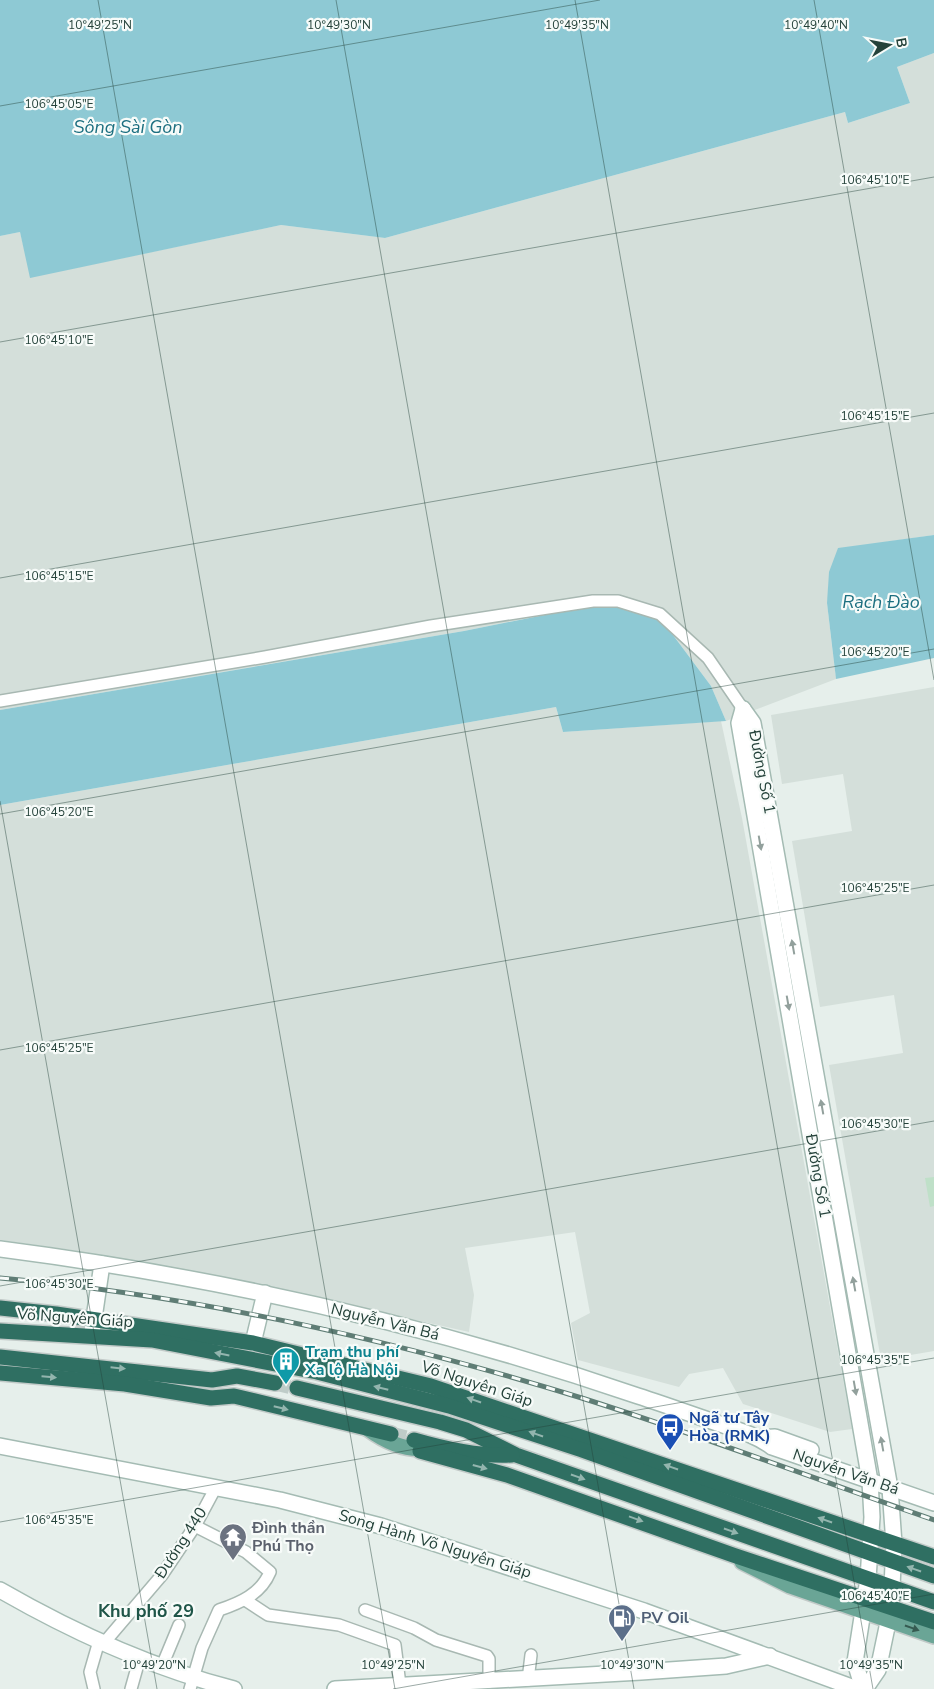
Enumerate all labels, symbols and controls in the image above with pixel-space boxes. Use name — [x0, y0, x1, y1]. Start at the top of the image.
text: 10°49'25"N — [68, 17, 132, 33]
text: 10°49'30"N — [307, 17, 371, 33]
text: 10°49'35"N — [545, 17, 609, 33]
text: 10°49'40"N — [784, 17, 848, 33]
north arrow — [864, 20, 914, 70]
text: B — [891, 36, 912, 49]
text: 106°45'05"E — [24, 96, 94, 112]
water label: Sông Sài Gòn — [73, 115, 183, 139]
text: 106°45'10"E — [840, 172, 910, 188]
text: 106°45'10"E — [24, 332, 94, 348]
text: 106°45'15"E — [840, 408, 910, 424]
text: 106°45'15"E — [24, 568, 94, 584]
water label: Rạch Đào — [842, 590, 920, 614]
text: 106°45'20"E — [840, 644, 910, 660]
street label: Đường Số 1 — [743, 727, 781, 816]
text: 106°45'20"E — [24, 804, 94, 820]
one-way arrow — [757, 836, 765, 852]
text: 106°45'25"E — [840, 880, 910, 896]
one-way arrow — [789, 938, 797, 954]
one-way arrow — [784, 996, 792, 1012]
text: 106°45'25"E — [24, 1040, 94, 1056]
one-way arrow — [818, 1099, 826, 1114]
text: 106°45'30"E — [840, 1116, 910, 1132]
street label: Đường Số 1 — [800, 1131, 836, 1220]
one-way arrow — [849, 1275, 857, 1291]
text: 106°45'30"E — [24, 1276, 94, 1292]
street label: Nguyễn Văn Bá — [328, 1298, 442, 1346]
street label: Võ Nguyên Giáp — [15, 1303, 134, 1333]
place label: Trạm thu phí Xa lộ Hà Nội — [304, 1341, 400, 1381]
building icon: Trạm thu phí Xa lộ Hà Nội — [271, 1346, 301, 1385]
one-way arrow — [214, 1350, 229, 1358]
text: 106°45'35"E — [840, 1352, 910, 1368]
street label: Võ Nguyên Giáp — [417, 1355, 536, 1412]
one-way arrow — [110, 1364, 126, 1372]
one-way arrow — [41, 1373, 57, 1381]
one-way arrow — [851, 1380, 859, 1396]
one-way arrow — [373, 1384, 388, 1392]
one-way arrow — [466, 1396, 481, 1404]
one-way arrow — [273, 1404, 288, 1412]
place label: Ngã tư Tây Hòa (RMK) — [689, 1407, 771, 1447]
bus stop icon: Ngã tư Tây Hòa (RMK) — [655, 1412, 685, 1451]
one-way arrow — [529, 1430, 544, 1438]
one-way arrow — [878, 1435, 886, 1451]
street label: Nguyễn Văn Bá — [790, 1444, 902, 1500]
one-way arrow — [664, 1463, 679, 1470]
one-way arrow — [473, 1464, 488, 1472]
one-way arrow — [571, 1473, 586, 1481]
street label: Đường 440 — [149, 1503, 212, 1584]
street label: Song Hành Võ Nguyên Giáp — [336, 1504, 534, 1584]
text: 106°45'35"E — [24, 1512, 94, 1528]
one-way arrow — [817, 1515, 832, 1523]
one-way arrow — [628, 1516, 643, 1523]
place label: Đình thần Phú Thọ — [251, 1517, 325, 1557]
temple icon: Đình thần Phú Thọ — [218, 1522, 248, 1561]
one-way arrow — [724, 1528, 739, 1535]
one-way arrow — [906, 1565, 921, 1573]
text: 106°45'40"E — [840, 1588, 910, 1604]
district label: Khu phố 29 — [98, 1599, 194, 1623]
fuel station icon: PV Oil — [607, 1603, 637, 1642]
place label: PV Oil — [641, 1607, 689, 1629]
one-way arrow — [905, 1625, 920, 1633]
text: 10°49'20"N — [122, 1657, 186, 1673]
text: 10°49'25"N — [361, 1657, 425, 1673]
text: 10°49'30"N — [600, 1657, 664, 1673]
text: 10°49'35"N — [839, 1657, 903, 1673]

